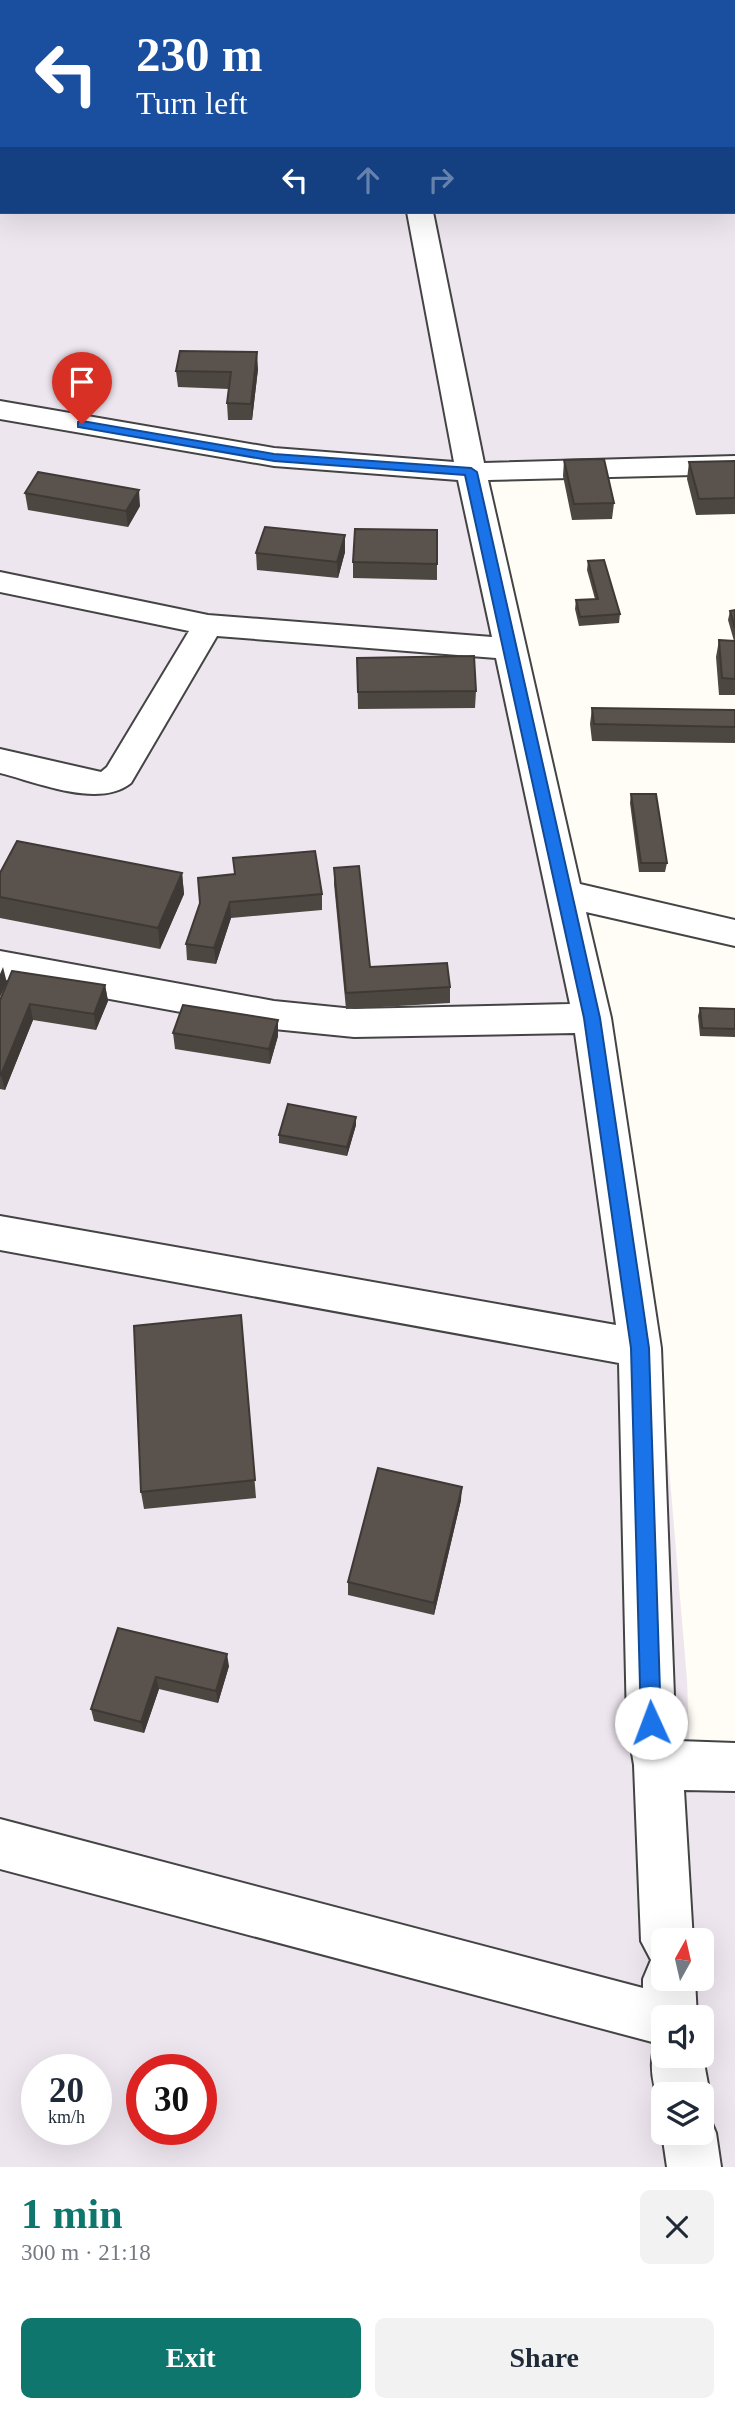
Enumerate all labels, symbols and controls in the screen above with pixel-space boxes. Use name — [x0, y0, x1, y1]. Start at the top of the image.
text: 230 m — [136, 27, 263, 82]
icon: left — [21, 28, 112, 119]
text: Turn left — [136, 85, 248, 121]
icon: left — [276, 161, 314, 199]
icon: ahead — [349, 161, 387, 199]
icon: right — [422, 161, 460, 199]
pin — [52, 352, 112, 424]
icon: arrive — [63, 363, 101, 401]
position arrow — [614, 1686, 688, 1760]
north arrow — [651, 1928, 714, 1992]
map controls — [651, 1928, 714, 2145]
button: sound — [651, 2005, 714, 2068]
speed limit sign: 30 — [126, 2054, 217, 2145]
text: 20 — [49, 2071, 84, 2110]
button: layers — [651, 2082, 714, 2145]
text: km/h — [48, 2107, 85, 2127]
button: close — [640, 2190, 714, 2264]
text: 1 min — [21, 2191, 123, 2237]
text: 300 m · 21:18 — [21, 2240, 151, 2265]
button: Exit — [21, 2318, 361, 2398]
button: Share — [375, 2318, 714, 2398]

